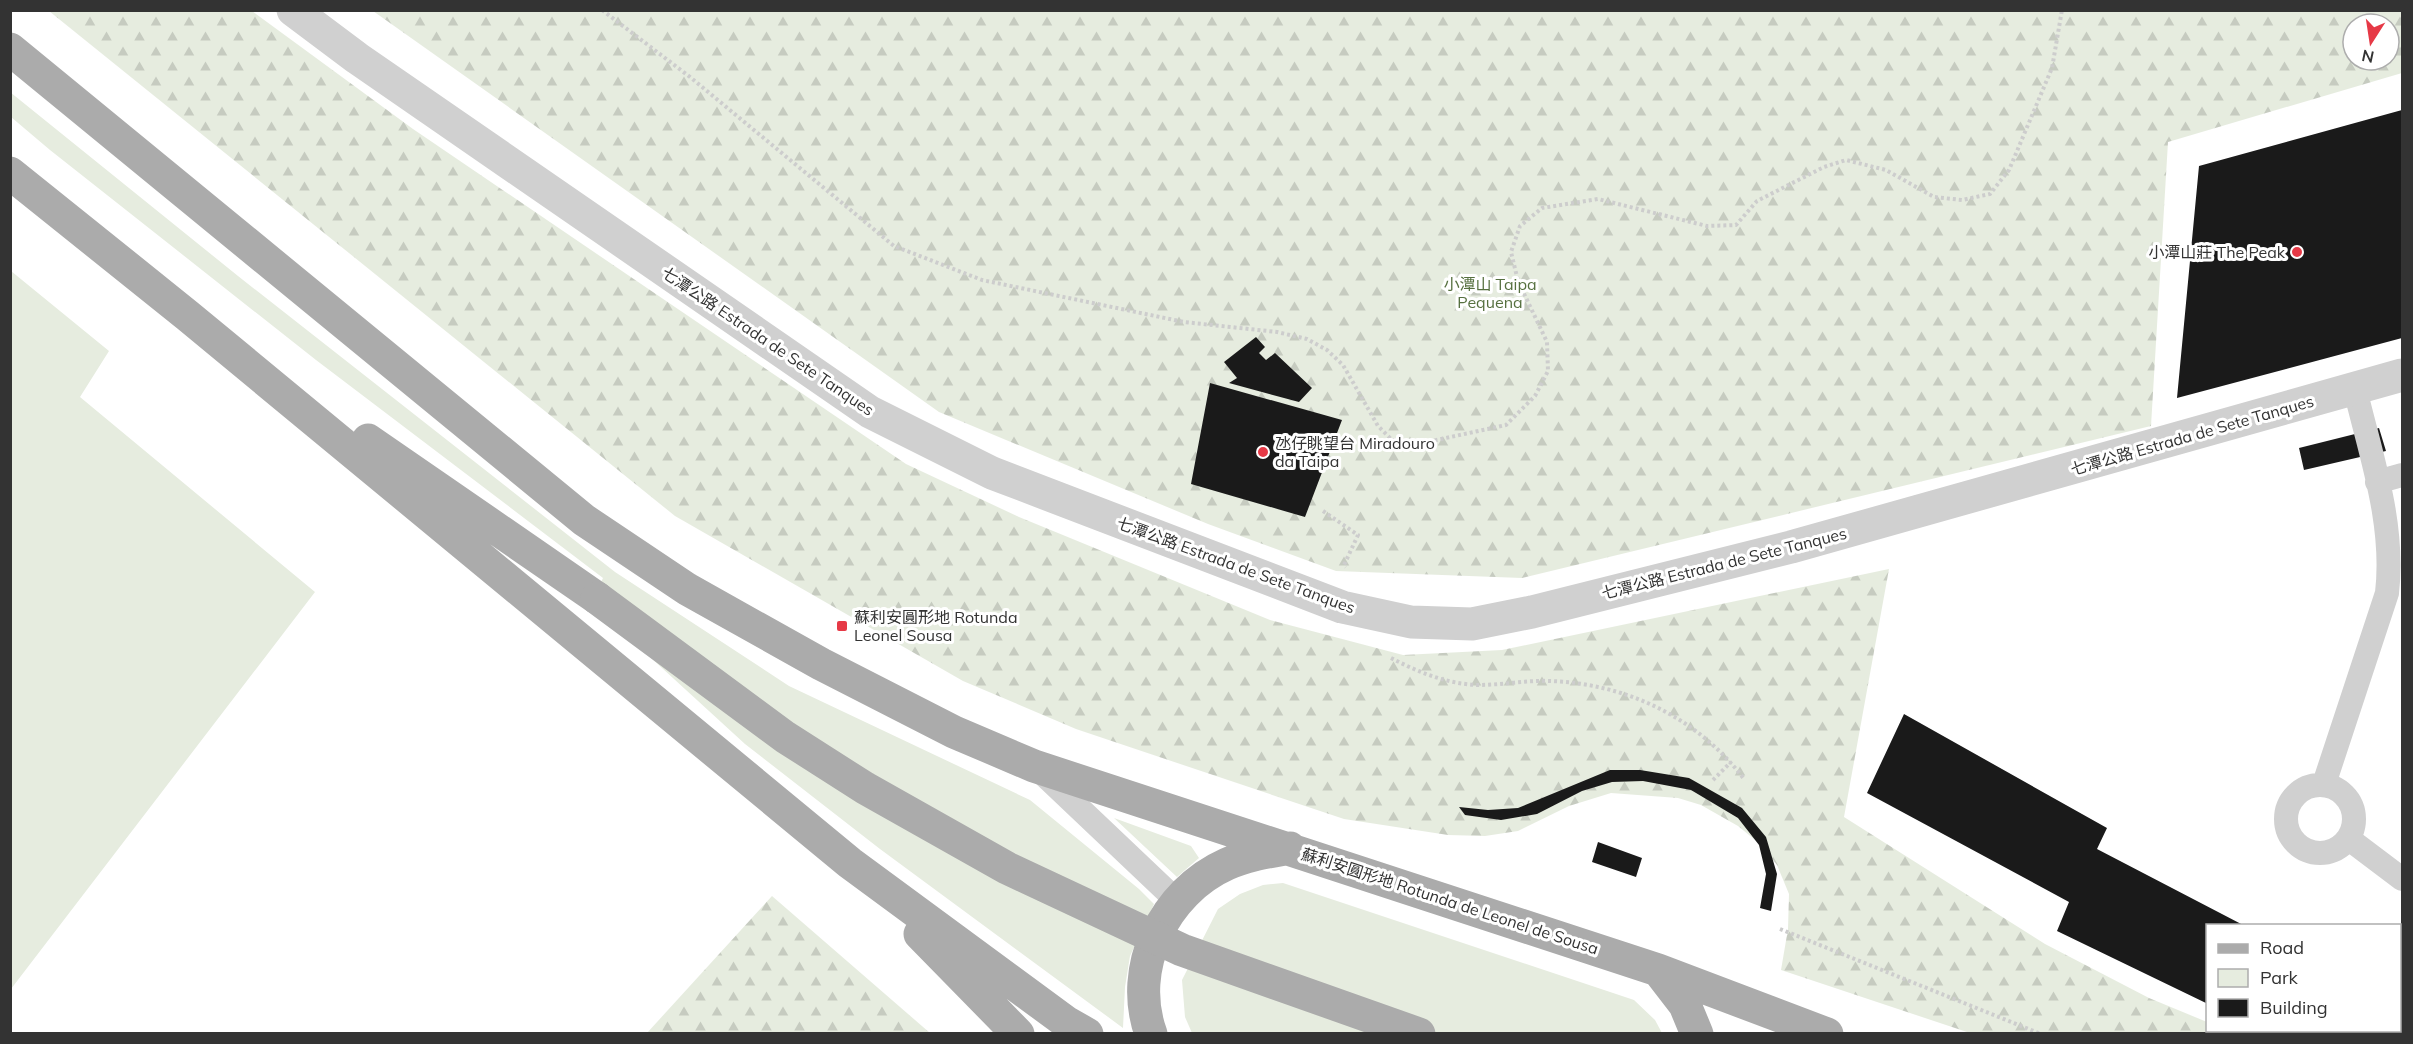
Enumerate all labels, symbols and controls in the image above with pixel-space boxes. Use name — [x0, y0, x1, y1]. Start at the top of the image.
north arrow — [2341, 12, 2401, 72]
text: N — [2360, 46, 2376, 68]
place label: 小潭山莊 The Peak — [2148, 242, 2286, 262]
marker: 小潭山莊 The Peak — [2290, 245, 2304, 259]
street label: 七潭公路 Estrada de Sete Tanques — [658, 262, 878, 420]
park label: 小潭山 Taipa Pequena — [1443, 274, 1537, 312]
street label: 七潭公路 Estrada de Sete Tanques — [2068, 391, 2316, 479]
place label: 氹仔眺望台 Miradouro da Taipa — [1275, 433, 1435, 471]
marker: 氹仔眺望台 Miradouro da Taipa — [1256, 445, 1270, 459]
street label: 七潭公路 Estrada de Sete Tanques — [1114, 512, 1358, 618]
street label: 七潭公路 Estrada de Sete Tanques — [1599, 523, 1849, 603]
place label: 蘇利安圓形地 Rotunda Leonel Sousa — [854, 607, 1018, 645]
marker: 蘇利安圓形地 Rotunda Leonel Sousa — [835, 619, 849, 633]
street label: 蘇利安圓形地 Rotunda de Leonel de Sousa — [1299, 843, 1601, 959]
legend — [2206, 924, 2401, 1032]
text: Road — [2260, 936, 2304, 959]
text: Park — [2260, 966, 2299, 989]
text: Building — [2260, 996, 2328, 1019]

